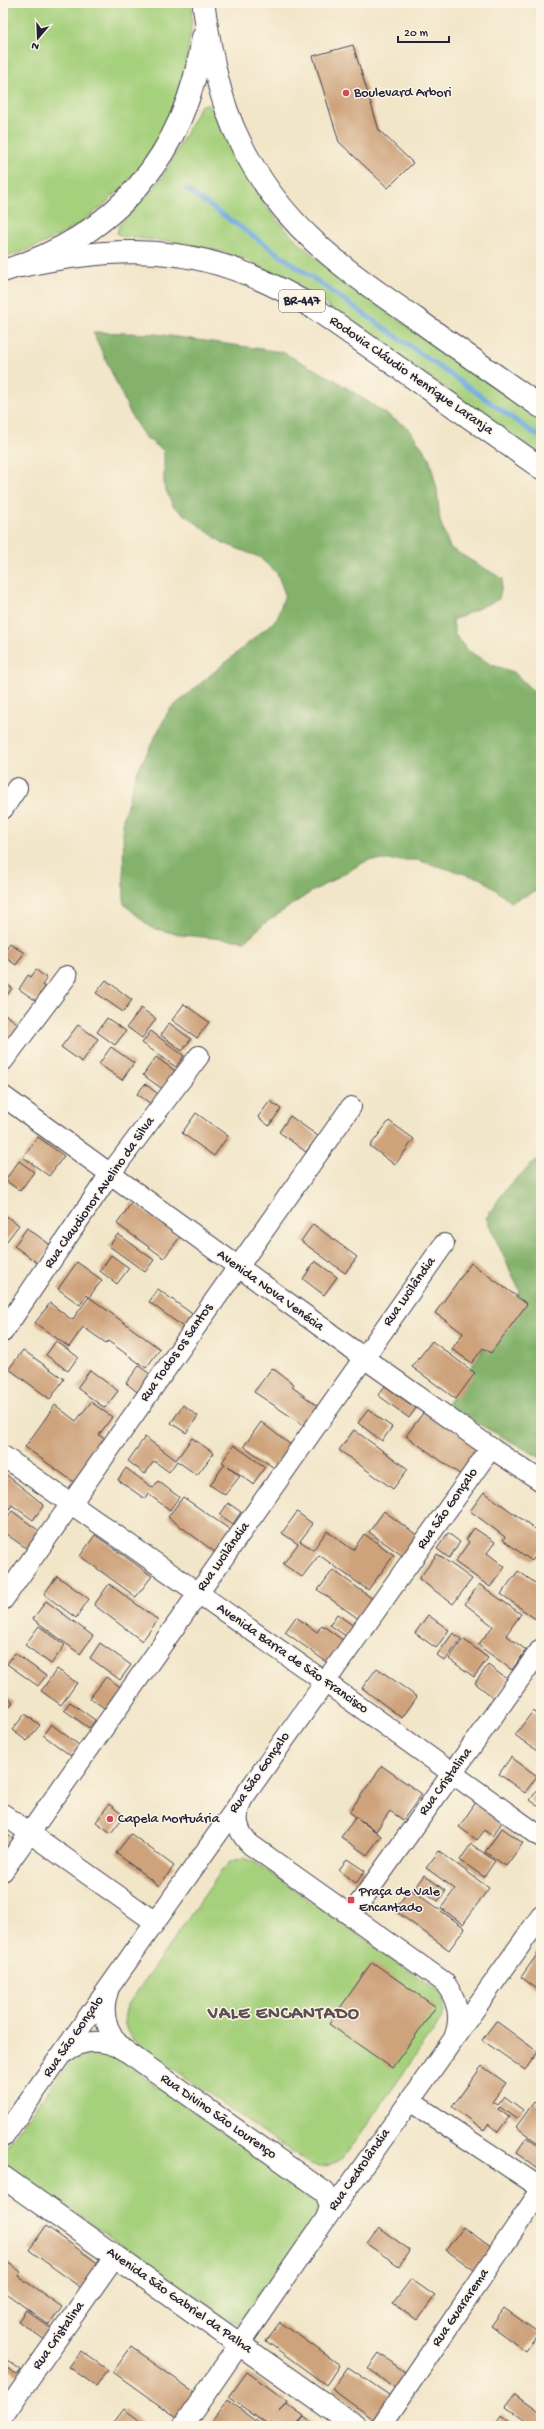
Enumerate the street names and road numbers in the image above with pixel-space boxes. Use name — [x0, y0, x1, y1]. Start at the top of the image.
road number: BR-447 — [279, 290, 325, 312]
street label: Rodovia Cláudio Henrique Laranja — [326, 313, 497, 440]
street label: Rua Claudionor Avelino da Silva — [41, 1113, 160, 1272]
street label: Avenida Nova Venécia — [213, 1246, 328, 1336]
street label: Rua Lucilândia — [380, 1253, 441, 1330]
street label: Rua Todos os Santos — [137, 1300, 218, 1406]
street label: Rua São Gonçalo — [414, 1465, 482, 1553]
street label: Rua Lucilândia — [194, 1518, 255, 1595]
street label: Avenida Barra de São Francisco — [213, 1600, 371, 1718]
street label: Rua São Gonçalo — [226, 1729, 294, 1817]
street label: Rua Cristalina — [416, 1744, 477, 1819]
street label: Rua São Gonçalo — [40, 1993, 108, 2081]
street label: Rua Divino São Lourenço — [156, 2070, 280, 2164]
street label: Rua Cedrolândia — [325, 2124, 395, 2215]
street label: Avenida São Gabriel da Palha — [103, 2244, 256, 2359]
street label: Rua Guararema — [429, 2265, 494, 2350]
street label: Rua Cristalina — [29, 2297, 90, 2374]

